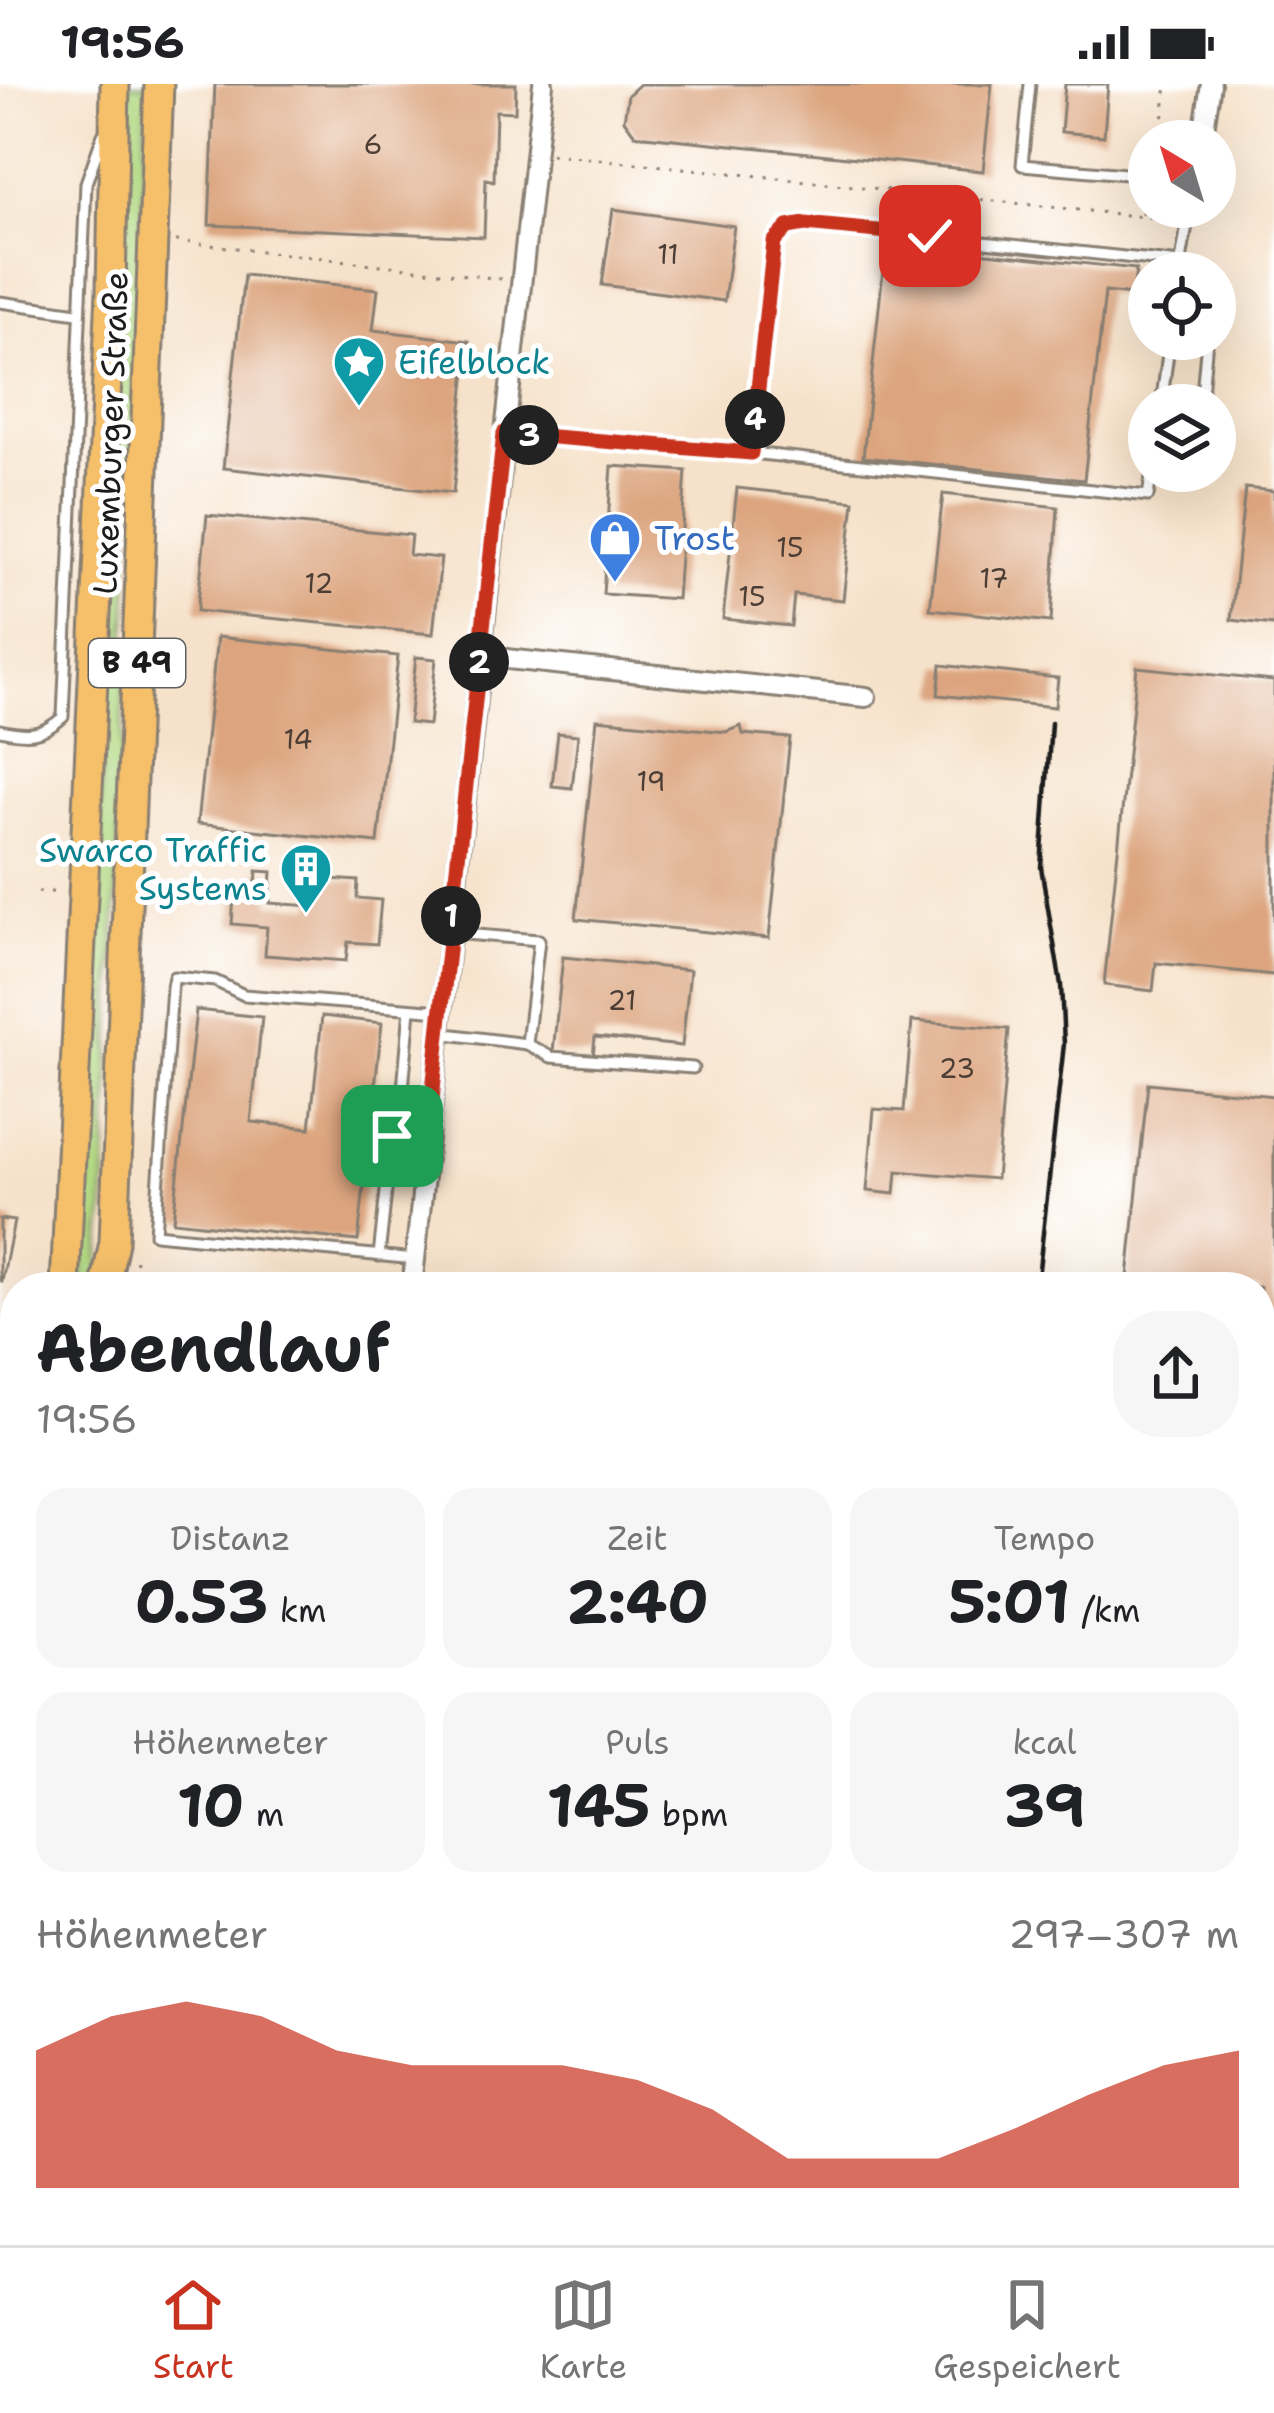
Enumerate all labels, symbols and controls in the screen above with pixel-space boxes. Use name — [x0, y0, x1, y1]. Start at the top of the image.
text: 19:56 — [60, 12, 185, 72]
north arrow — [1128, 120, 1236, 228]
map controls — [1128, 120, 1236, 492]
house number: 6 — [364, 126, 382, 163]
pin — [879, 185, 981, 287]
icon: check — [897, 203, 963, 269]
house number: 11 — [657, 236, 679, 273]
button: locate — [1128, 252, 1236, 360]
street label: Luxemburger Straße — [82, 271, 139, 595]
place icon: Eifelblock — [331, 334, 387, 408]
place label: Eifelblock — [398, 340, 550, 385]
button: layers — [1128, 384, 1236, 492]
pin: 4 — [725, 389, 785, 449]
text: 4 — [743, 396, 767, 441]
pin: 3 — [499, 405, 559, 465]
text: 3 — [517, 412, 541, 457]
shop icon: Trost — [587, 510, 643, 584]
place label: Trost — [654, 516, 735, 561]
house number: 15 — [776, 529, 804, 566]
house number: 17 — [980, 560, 1008, 597]
house number: 12 — [305, 565, 333, 602]
house number: 15 — [738, 578, 766, 615]
pin: 2 — [449, 632, 509, 692]
road number: B 49 — [89, 639, 185, 687]
text: 2 — [467, 639, 491, 684]
house number: 14 — [284, 721, 312, 758]
house number: 19 — [636, 763, 666, 800]
place label: Swarco Traffic Systems — [39, 828, 267, 911]
building icon: Swarco Traffic Systems — [278, 841, 334, 915]
pin: 1 — [421, 886, 481, 946]
text: 1 — [443, 893, 459, 938]
house number: 21 — [608, 982, 636, 1019]
house number: 23 — [939, 1050, 975, 1087]
pin — [341, 1085, 443, 1187]
icon: arrive — [359, 1103, 425, 1169]
text: Abendlauf — [36, 1304, 390, 1392]
button: share — [1113, 1311, 1239, 1437]
text: 19:56 — [36, 1393, 138, 1445]
text: Distanz — [170, 1516, 291, 1561]
text: Zeit — [607, 1516, 668, 1561]
text: Tempo — [994, 1516, 1095, 1561]
text: 0.53 — [134, 1561, 269, 1641]
text: 2:40 — [566, 1561, 709, 1641]
text: 5:01 — [948, 1561, 1070, 1641]
text: km — [269, 1588, 327, 1633]
text: /km — [1070, 1588, 1141, 1633]
text: Höhenmeter — [132, 1720, 329, 1765]
text: Puls — [605, 1720, 670, 1765]
text: kcal — [1012, 1720, 1077, 1765]
text: 10 — [177, 1765, 244, 1845]
text: 145 — [547, 1765, 650, 1845]
text: 39 — [1003, 1765, 1086, 1845]
text: m — [244, 1792, 284, 1837]
text: bpm — [650, 1792, 728, 1837]
text: Höhenmeter — [36, 1908, 268, 1960]
text: 297–307 m — [1008, 1908, 1239, 1960]
tab: Start — [153, 2272, 234, 2389]
tab: Karte — [540, 2272, 627, 2389]
tab: Gespeichert — [933, 2272, 1121, 2389]

